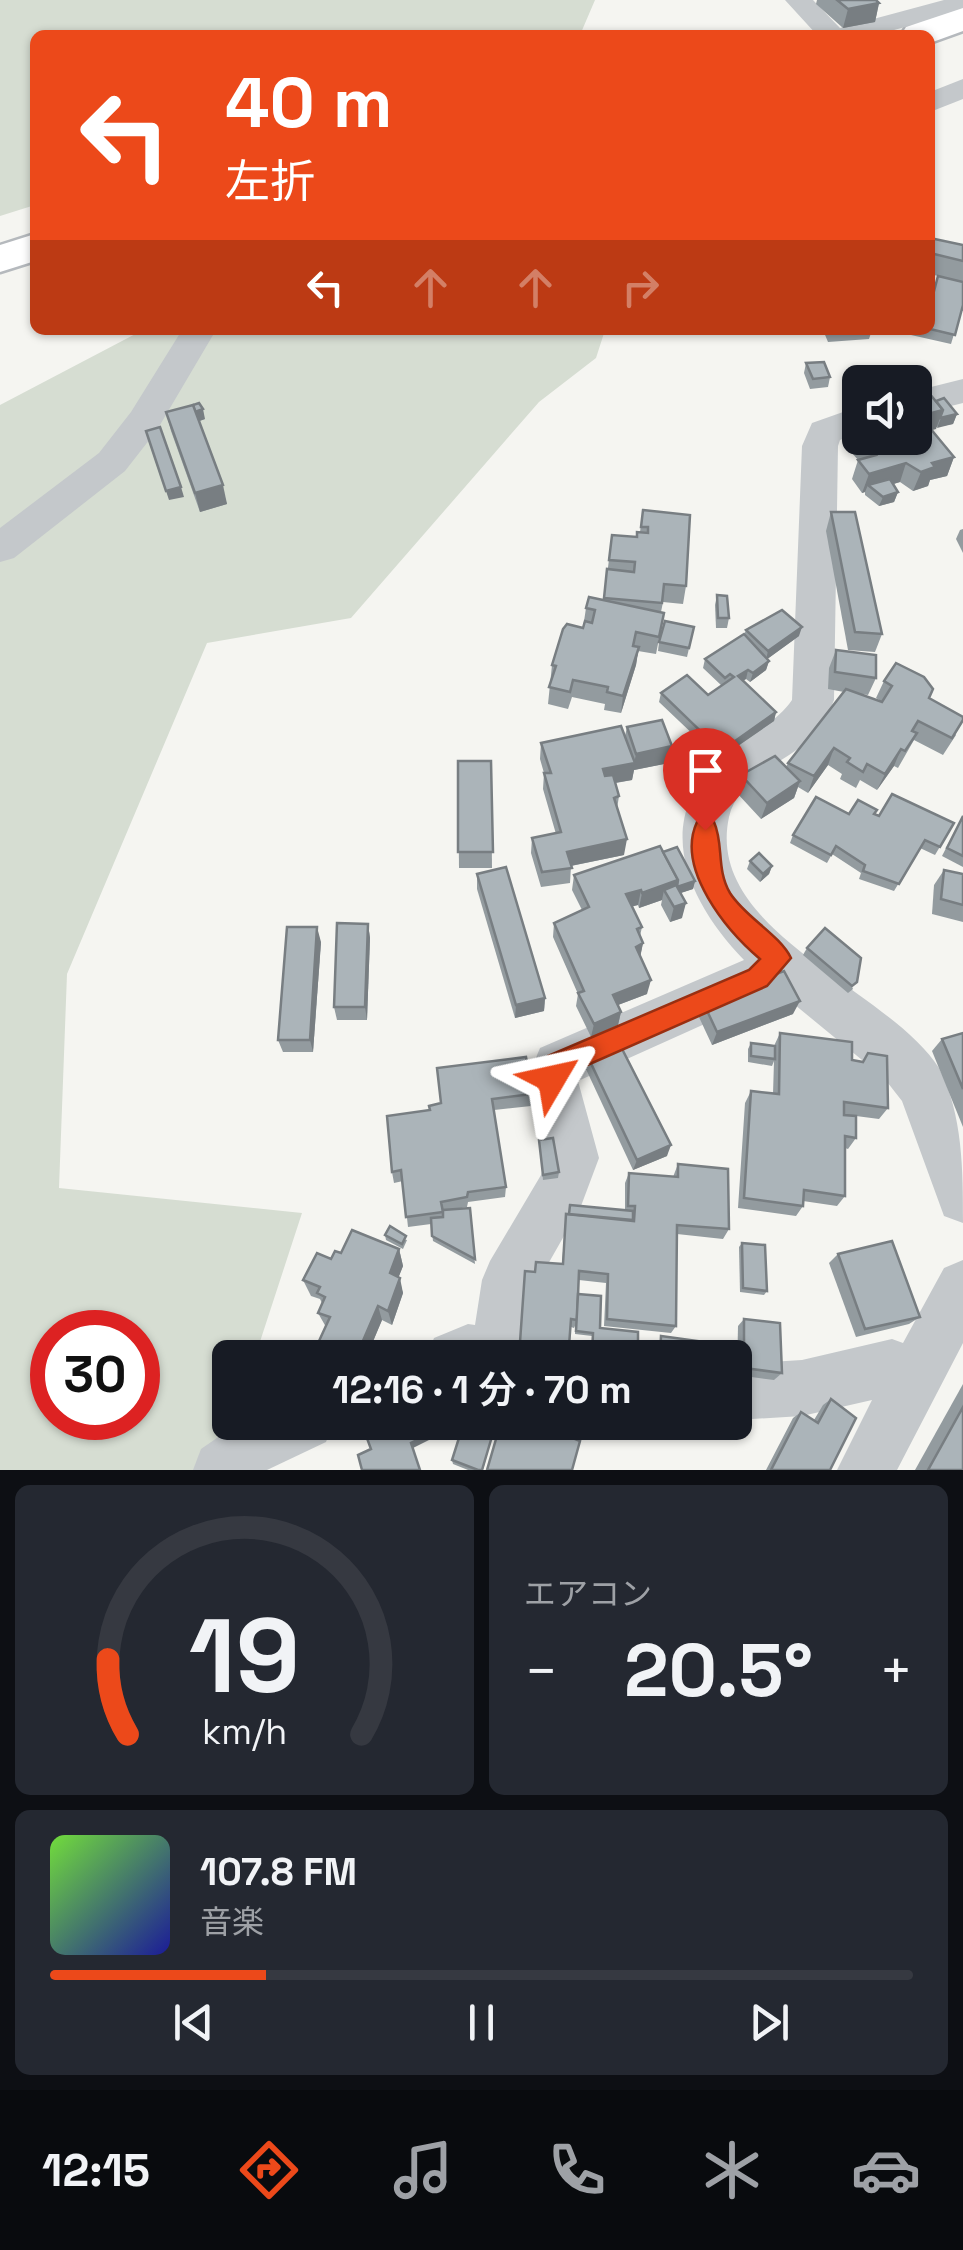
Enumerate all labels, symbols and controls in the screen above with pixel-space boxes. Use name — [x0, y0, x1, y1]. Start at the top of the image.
text: 40 m — [225, 58, 392, 147]
icon: left — [60, 70, 190, 200]
text: 左折 — [225, 153, 315, 210]
icon: left — [298, 260, 353, 315]
icon: ahead — [403, 260, 458, 315]
icon: ahead — [508, 260, 563, 315]
icon: right — [613, 260, 668, 315]
map controls — [842, 365, 932, 455]
button: sound — [842, 365, 932, 455]
pin — [663, 728, 748, 831]
icon: arrive — [678, 743, 733, 798]
position arrow — [500, 1027, 604, 1131]
speed limit sign: 30 — [30, 1310, 160, 1440]
text: 12:16 · 1 分 · 70 m — [332, 1366, 632, 1414]
text: エアコン — [524, 1574, 652, 1614]
text: 19 — [189, 1590, 300, 1722]
text: 20.5° — [624, 1622, 813, 1718]
text: − — [524, 1636, 558, 1706]
text: + — [879, 1636, 913, 1706]
text: km/h — [202, 1709, 287, 1754]
text: 107.8 FM — [200, 1848, 357, 1896]
text: 音楽 — [200, 1902, 264, 1942]
icon: previous — [166, 1995, 221, 2050]
icon: pause — [454, 1995, 509, 2050]
icon: next — [742, 1995, 797, 2050]
icon: directions — [234, 2135, 304, 2205]
icon: music — [388, 2135, 458, 2205]
icon: phone — [542, 2135, 612, 2205]
icon: climate — [697, 2135, 767, 2205]
icon: car — [851, 2135, 921, 2205]
text: 12:15 — [42, 2142, 150, 2199]

